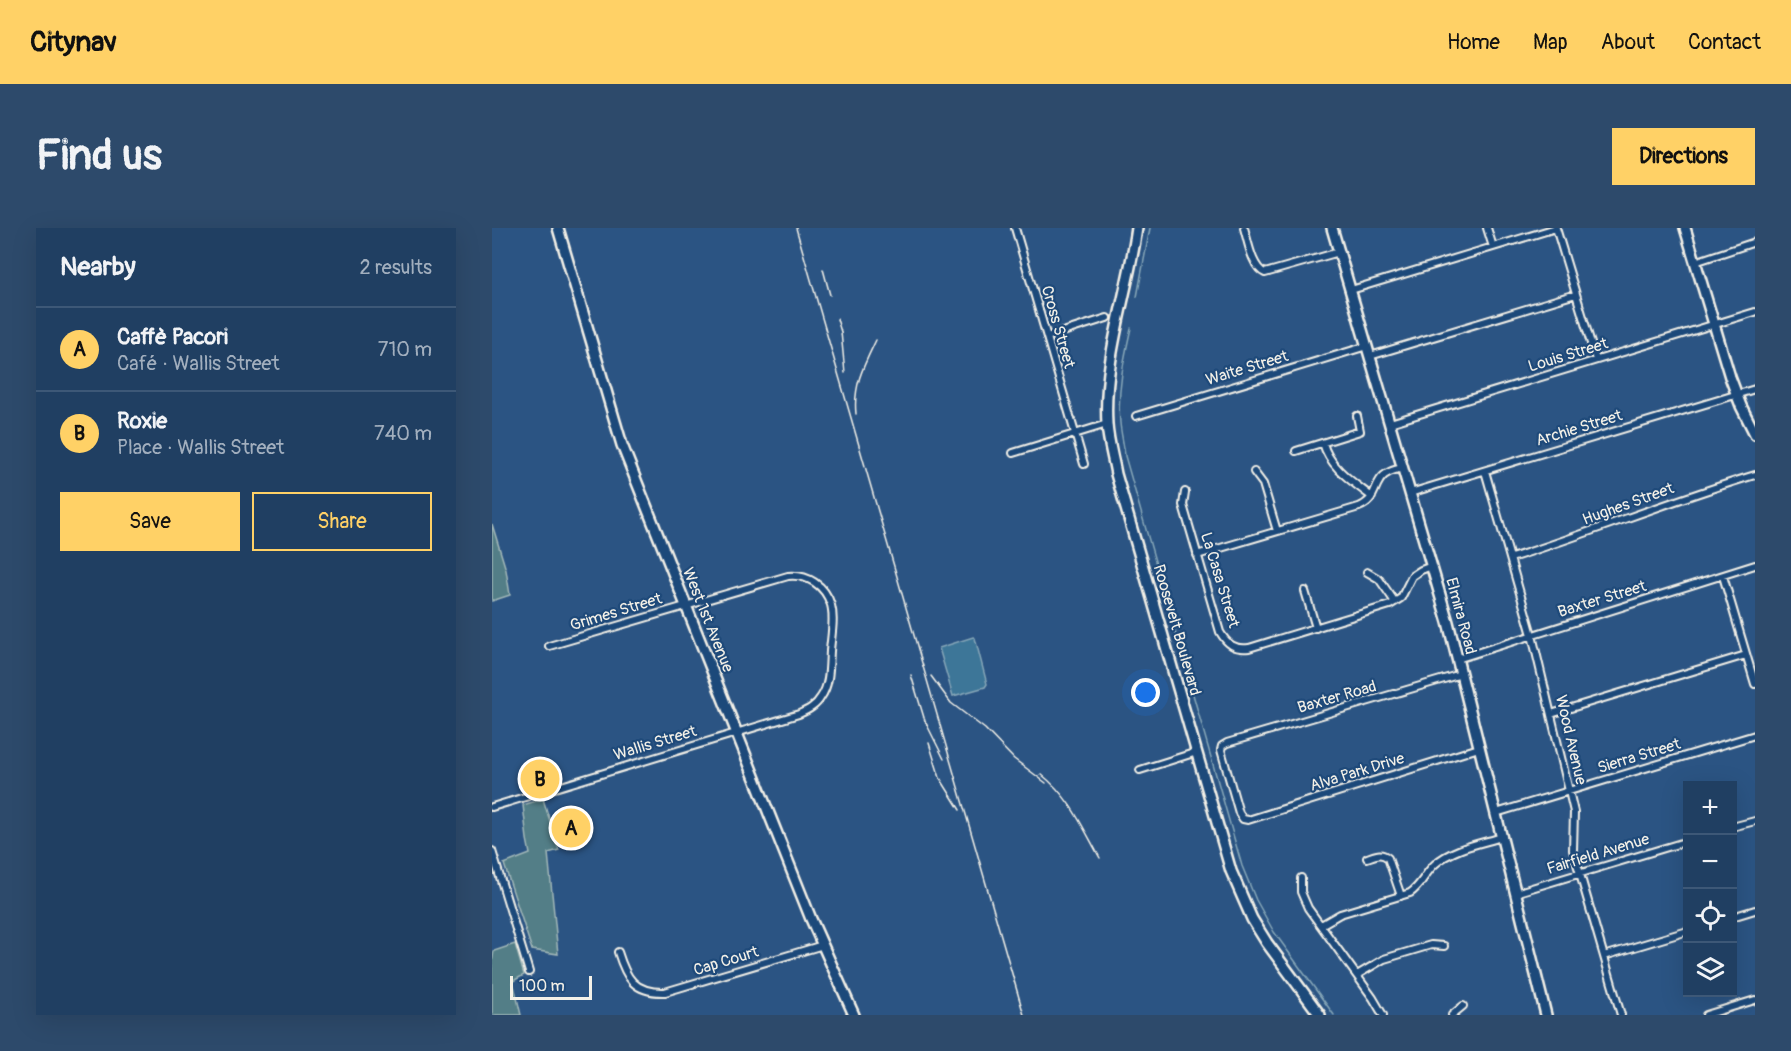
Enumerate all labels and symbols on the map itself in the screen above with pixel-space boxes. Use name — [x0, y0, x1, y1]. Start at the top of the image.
street label: Cross Street — [1037, 283, 1079, 371]
street label: Louis Street — [1526, 333, 1611, 377]
street label: Waite Street — [1203, 346, 1291, 390]
street label: Archie Street — [1533, 405, 1625, 451]
street label: Hughes Street — [1580, 478, 1677, 530]
street label: La Casa Street — [1196, 530, 1244, 631]
street label: Roosevelt Boulevard — [1149, 562, 1205, 698]
street label: West 1st Avenue — [678, 565, 738, 675]
street label: Elmira Road — [1441, 575, 1481, 657]
street label: Baxter Street — [1555, 576, 1649, 622]
street label: Grimes Street — [568, 588, 665, 635]
street label: Baxter Road — [1295, 676, 1379, 718]
your location — [1131, 678, 1160, 707]
street label: Wood Avenue — [1551, 693, 1591, 787]
street label: Wallis Street — [611, 721, 699, 765]
street label: Sierra Street — [1595, 734, 1683, 778]
street label: Alva Park Drive — [1307, 748, 1407, 796]
pin: B — [520, 756, 560, 802]
pin: A — [552, 806, 590, 850]
street label: Fairfield Avenue — [1544, 829, 1652, 879]
street label: Cap Court — [691, 941, 761, 980]
scale bar — [510, 973, 592, 1000]

